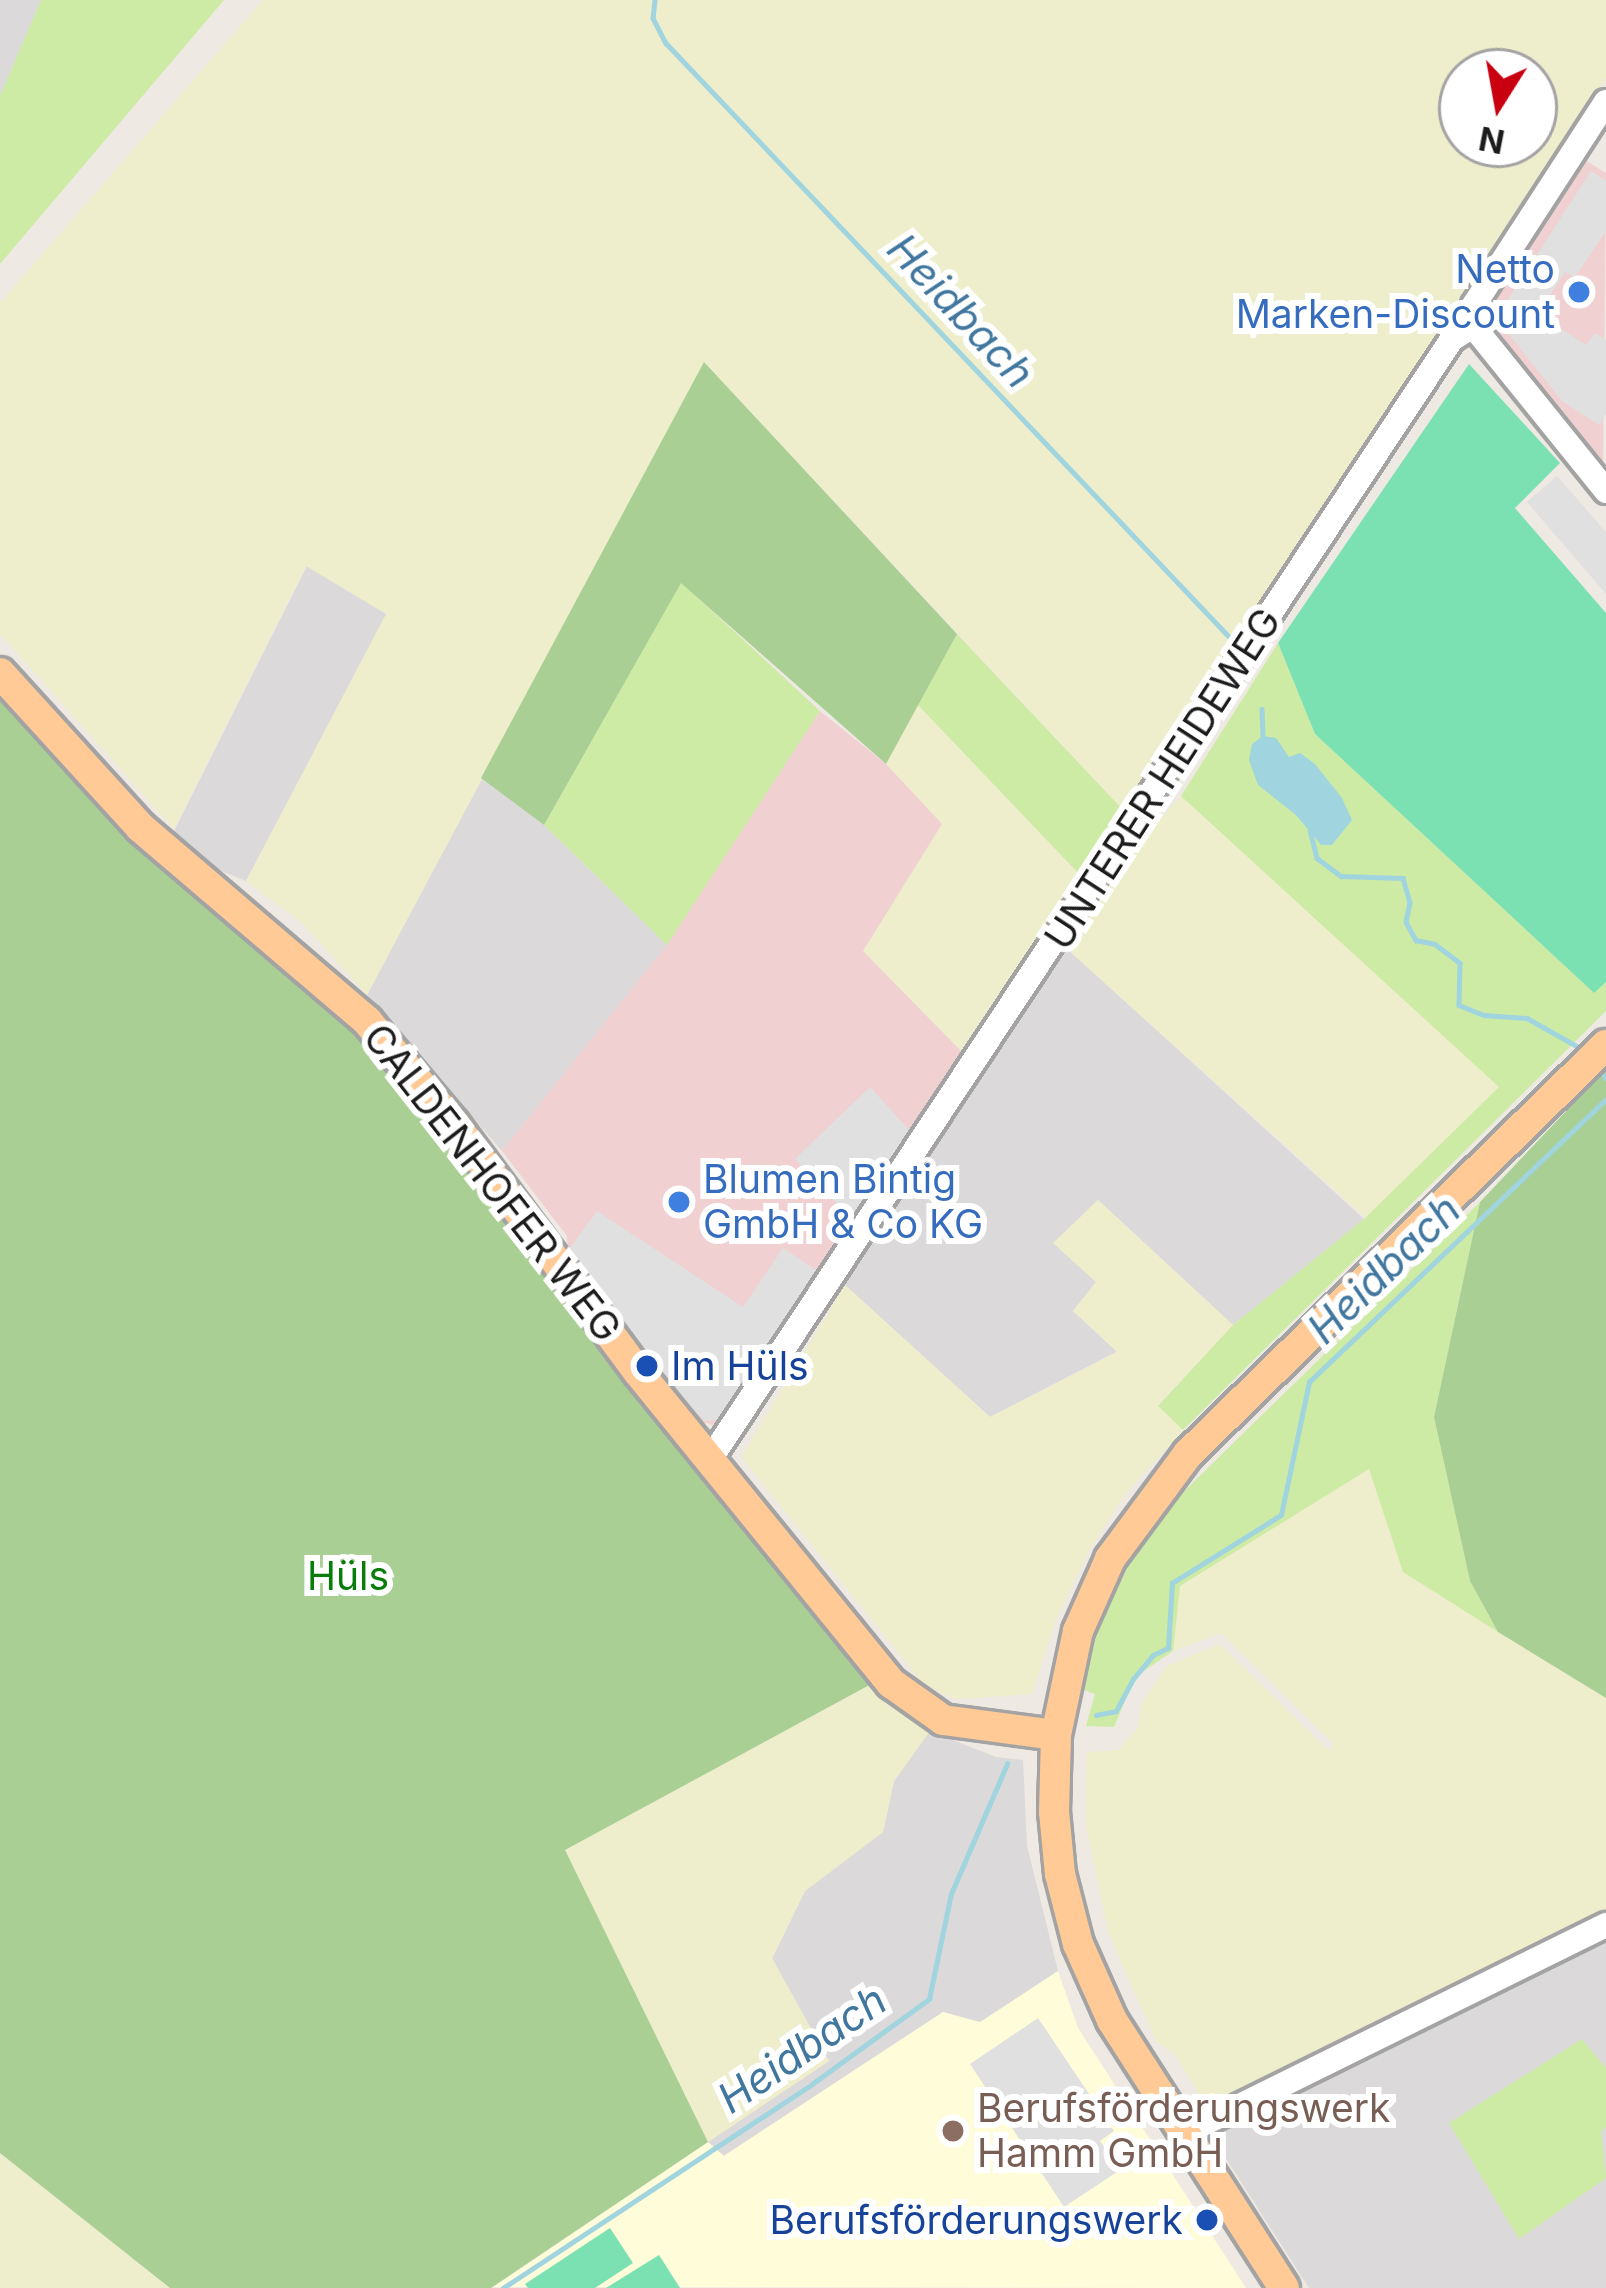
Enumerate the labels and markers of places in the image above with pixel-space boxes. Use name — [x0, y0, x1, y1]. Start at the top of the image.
place label: Netto Marken-Discount — [1236, 247, 1555, 338]
marker: Netto Marken-Discount — [1566, 279, 1592, 305]
place label: Blumen Bintig GmbH & Co KG — [703, 1157, 983, 1248]
marker: Blumen Bintig GmbH & Co KG — [666, 1189, 692, 1215]
place label: Im Hüls — [671, 1343, 809, 1389]
marker: Im Hüls — [634, 1353, 660, 1379]
place label: Berufsförderungswerk Hamm GmbH — [977, 2086, 1390, 2177]
marker: Berufsförderungswerk Hamm GmbH — [940, 2118, 966, 2144]
place label: Berufsförderungswerk — [770, 2197, 1183, 2243]
marker: Berufsförderungswerk — [1194, 2207, 1220, 2233]

